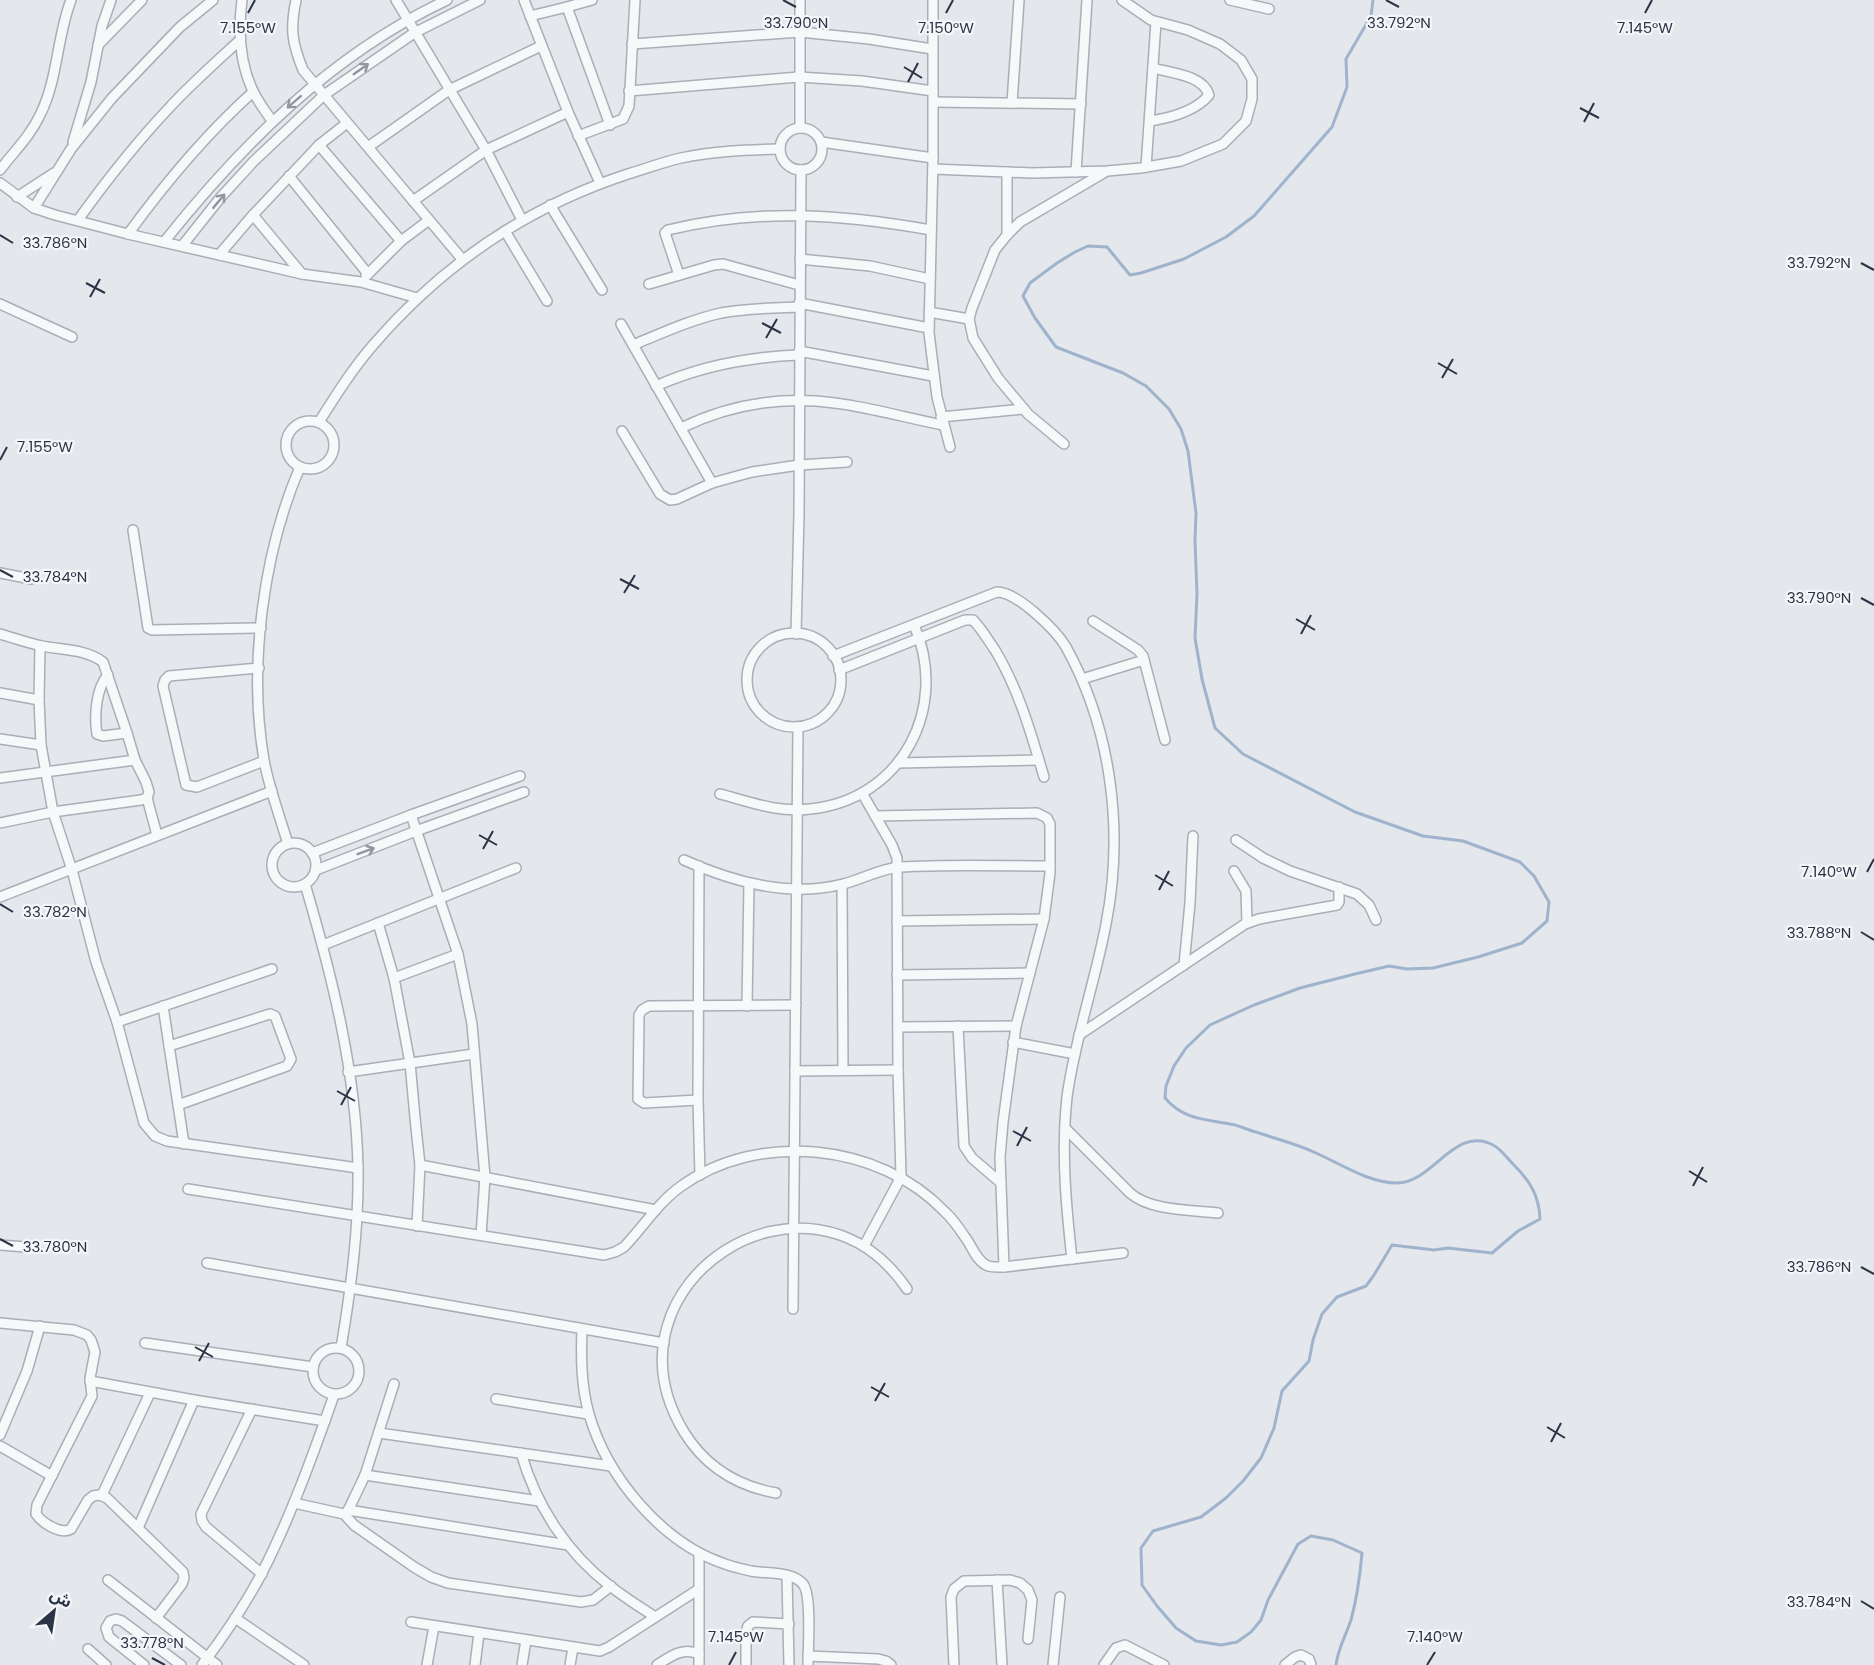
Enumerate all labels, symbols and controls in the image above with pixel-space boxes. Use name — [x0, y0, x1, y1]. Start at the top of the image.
text: 33.790°N — [764, 12, 828, 33]
text: 33.792°N — [1367, 12, 1431, 33]
text: 7.155°W — [220, 17, 276, 38]
text: 7.150°W — [918, 17, 974, 38]
text: 7.145°W — [1617, 17, 1673, 38]
one-way arrow — [353, 63, 369, 75]
one-way arrow — [287, 95, 302, 109]
one-way arrow — [212, 193, 225, 209]
text: 33.786°N — [23, 232, 87, 253]
text: 33.792°N — [1787, 252, 1851, 273]
text: 7.155°W — [17, 436, 73, 457]
text: 33.784°N — [23, 566, 87, 587]
text: 33.790°N — [1787, 587, 1851, 608]
one-way arrow — [356, 844, 375, 855]
text: 7.140°W — [1801, 861, 1857, 882]
text: 33.782°N — [23, 901, 87, 922]
text: 33.788°N — [1787, 922, 1851, 943]
text: 33.780°N — [23, 1236, 87, 1257]
text: 33.786°N — [1787, 1256, 1851, 1277]
north arrow — [24, 1581, 84, 1641]
text: ش — [46, 1583, 76, 1614]
text: 33.784°N — [1787, 1591, 1851, 1612]
text: 7.145°W — [708, 1626, 764, 1647]
text: 7.140°W — [1407, 1626, 1463, 1647]
text: 33.778°N — [120, 1632, 184, 1653]

